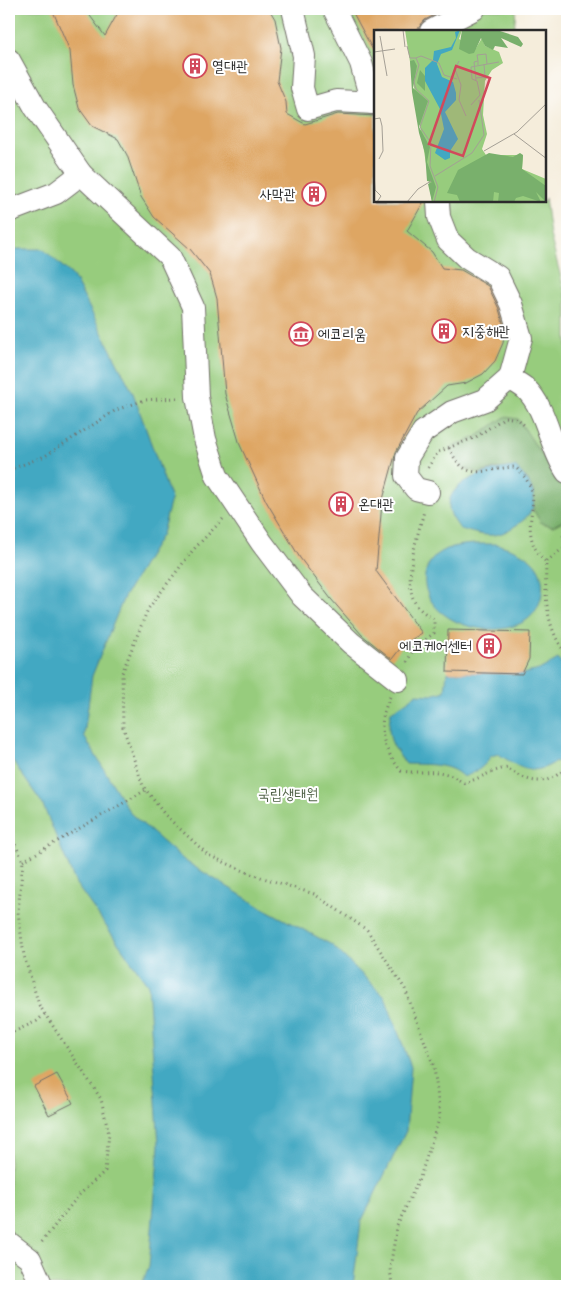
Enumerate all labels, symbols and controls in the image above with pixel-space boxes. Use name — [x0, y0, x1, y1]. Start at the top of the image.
inset map — [374, 30, 546, 202]
building icon: 열대관 — [182, 53, 208, 79]
place label: 열대관 — [212, 57, 248, 75]
building icon: 사막관 — [301, 181, 327, 207]
place label: 사막관 — [260, 185, 296, 203]
building icon: 지중해관 — [431, 318, 457, 344]
museum icon: 에코리움 — [288, 321, 314, 347]
place label: 지중해관 — [462, 322, 510, 340]
place label: 에코리움 — [318, 325, 366, 343]
building icon: 온대관 — [328, 491, 354, 517]
place label: 온대관 — [358, 495, 394, 513]
building icon: 에코케어센터 — [476, 633, 502, 659]
place label: 에코케어센터 — [400, 637, 472, 655]
park label: 국립생태원 — [258, 785, 318, 803]

